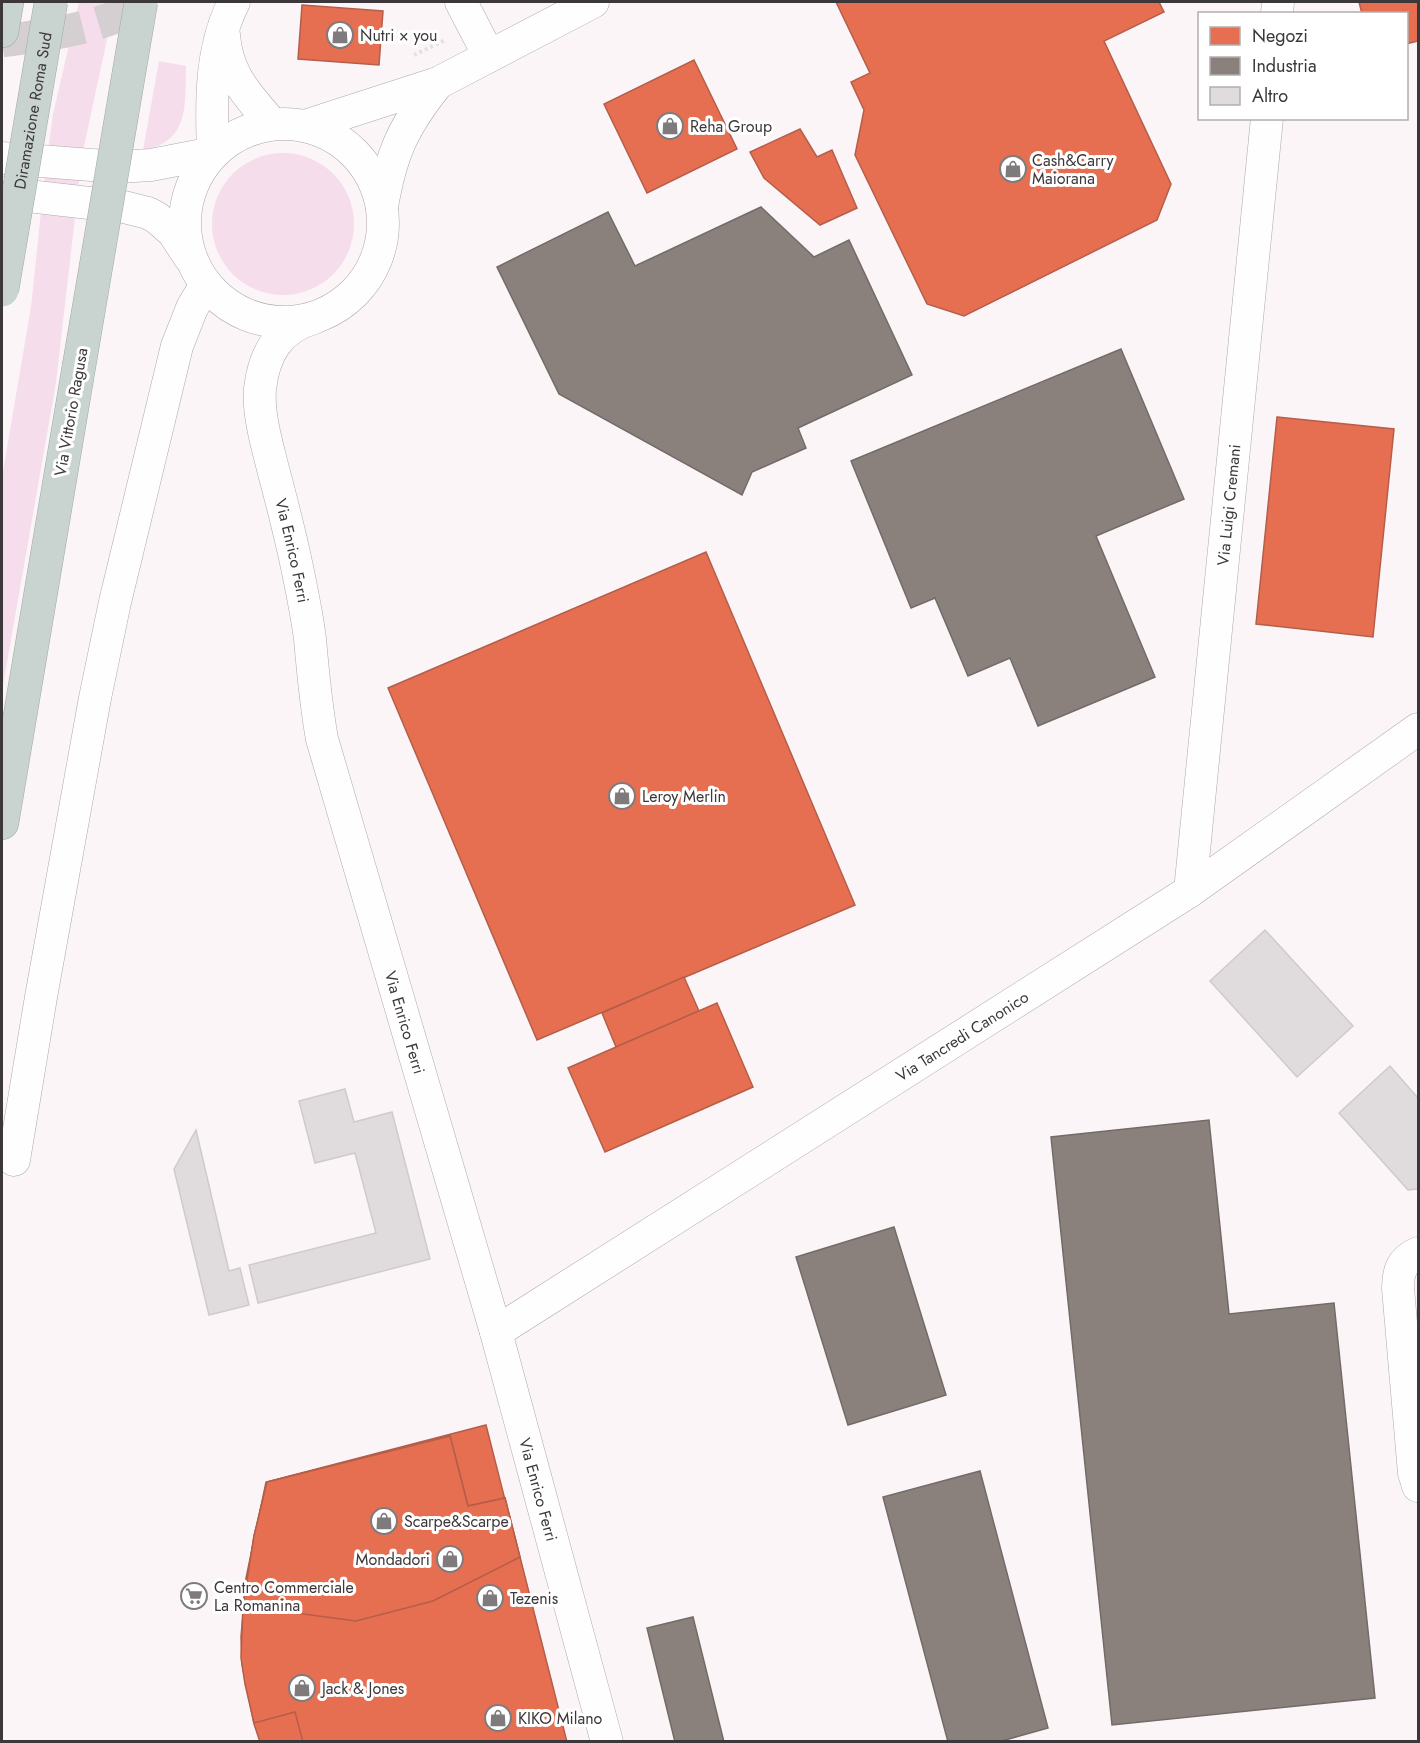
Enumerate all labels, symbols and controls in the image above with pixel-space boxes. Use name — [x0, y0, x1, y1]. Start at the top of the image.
legend — [1198, 12, 1408, 120]
shop icon: Nutri × you — [325, 20, 355, 50]
text: Negozi — [1252, 23, 1308, 49]
place label: Nutri × you — [360, 24, 437, 47]
street label: Diramazione Roma Sud — [8, 30, 57, 191]
text: Industria — [1252, 53, 1317, 79]
text: Altro — [1252, 83, 1288, 109]
shop icon: Reha Group — [655, 111, 685, 141]
place label: Reha Group — [690, 115, 772, 138]
place label: Cash&Carry Maiorana — [1032, 149, 1114, 190]
shop icon: Cash&Carry Maiorana — [998, 154, 1028, 184]
street label: Via Vittorio Ragusa — [48, 346, 94, 478]
street label: Via Luigi Cremani — [1211, 443, 1246, 567]
street label: Via Enrico Ferri — [270, 496, 315, 605]
shop icon: Leroy Merlin — [607, 781, 637, 811]
place label: Leroy Merlin — [642, 785, 726, 808]
street label: Via Enrico Ferri — [379, 968, 431, 1076]
street label: Via Tancredi Canonico — [891, 985, 1033, 1087]
street label: Via Enrico Ferri — [514, 1435, 564, 1544]
shop icon: Scarpe&Scarpe — [369, 1506, 399, 1536]
place label: Scarpe&Scarpe — [404, 1510, 509, 1533]
shop icon: Mondadori — [435, 1544, 465, 1574]
place label: Mondadori — [356, 1548, 430, 1571]
place label: Centro Commerciale La Romanina — [214, 1576, 354, 1617]
supermarket icon: Centro Commerciale La Romanina — [179, 1581, 209, 1611]
shop icon: Tezenis — [475, 1583, 505, 1613]
place label: Tezenis — [510, 1587, 558, 1610]
shop icon: Jack & Jones — [287, 1673, 317, 1703]
place label: Jack & Jones — [320, 1677, 404, 1700]
shop icon: KIKO Milano — [483, 1703, 513, 1733]
place label: KIKO Milano — [518, 1707, 603, 1730]

